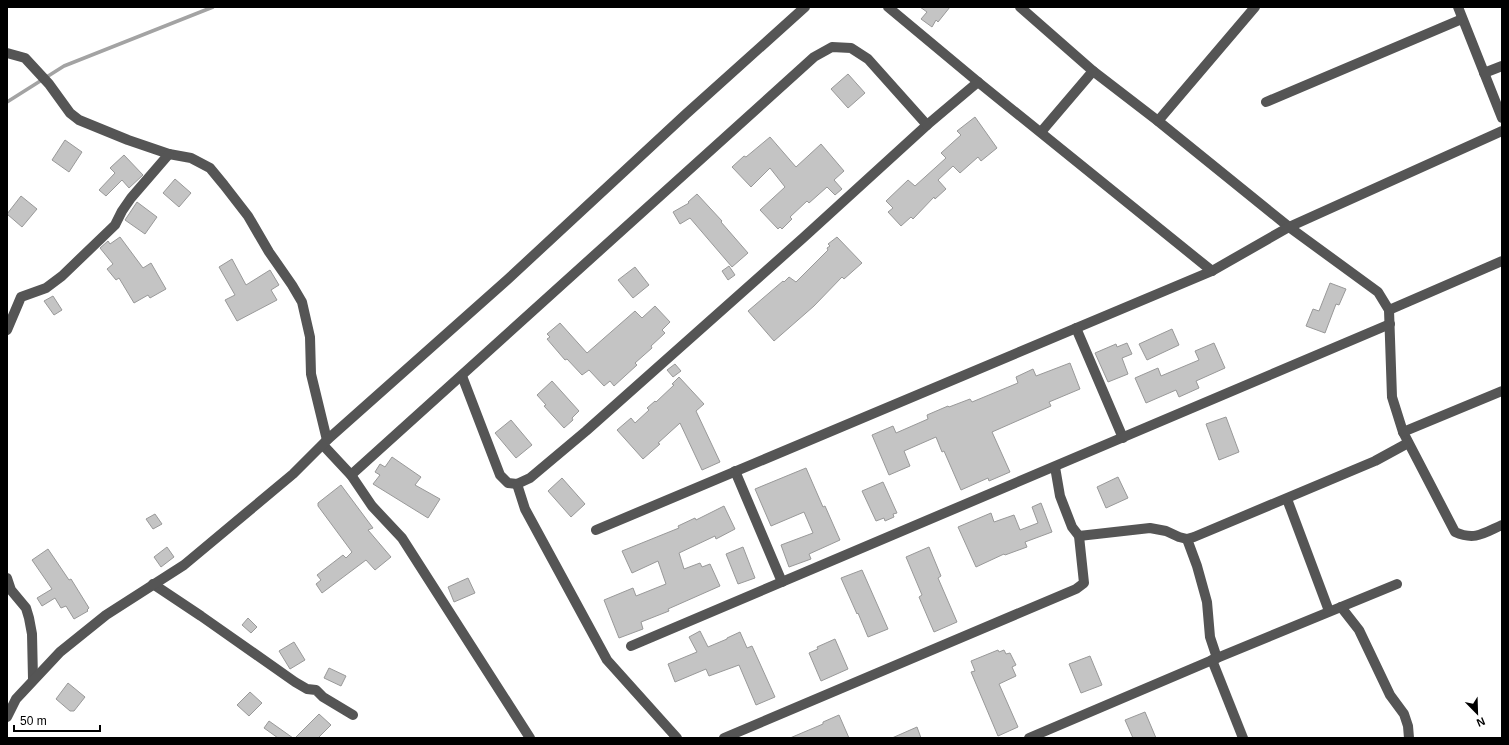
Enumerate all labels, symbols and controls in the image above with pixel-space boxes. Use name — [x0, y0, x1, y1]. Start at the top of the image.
north arrow — [1457, 693, 1497, 733]
scale bar — [14, 707, 100, 733]
text: 50 m — [20, 714, 47, 728]
text: N — [1475, 715, 1487, 729]

